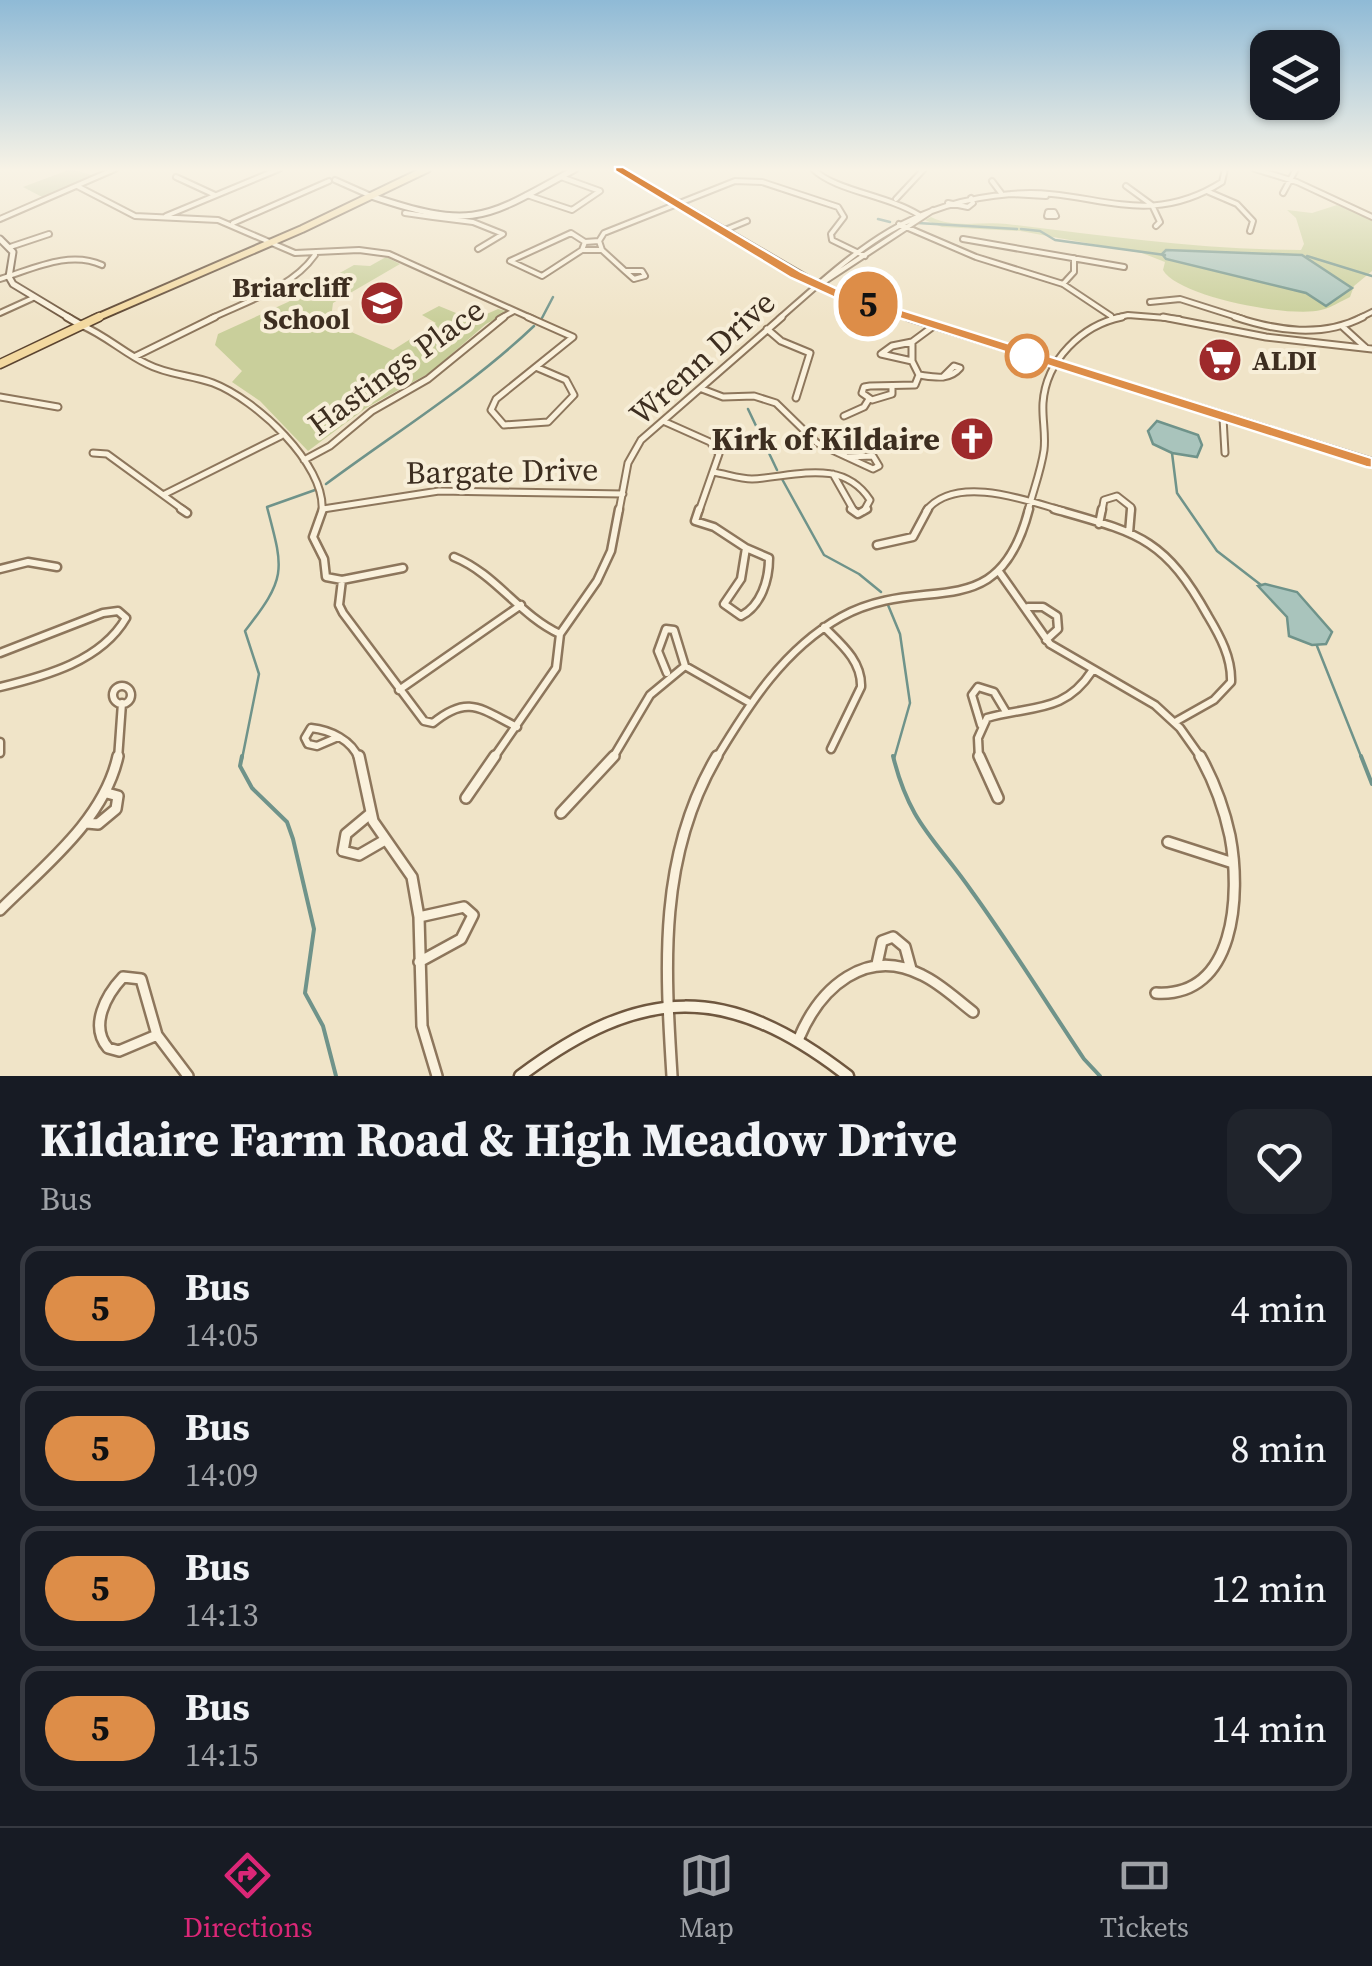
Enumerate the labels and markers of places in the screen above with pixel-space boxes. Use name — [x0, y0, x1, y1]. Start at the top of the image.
place label: Briarcliff School — [232, 268, 353, 338]
school or university icon: Briarcliff School — [359, 280, 405, 326]
unlabelled marker — [1006, 335, 1048, 377]
supermarket icon: ALDI — [1197, 337, 1243, 383]
place label: ALDI — [1252, 341, 1317, 379]
church icon: Kirk of Kildaire — [949, 416, 995, 462]
place label: Kirk of Kildaire — [712, 417, 940, 461]

